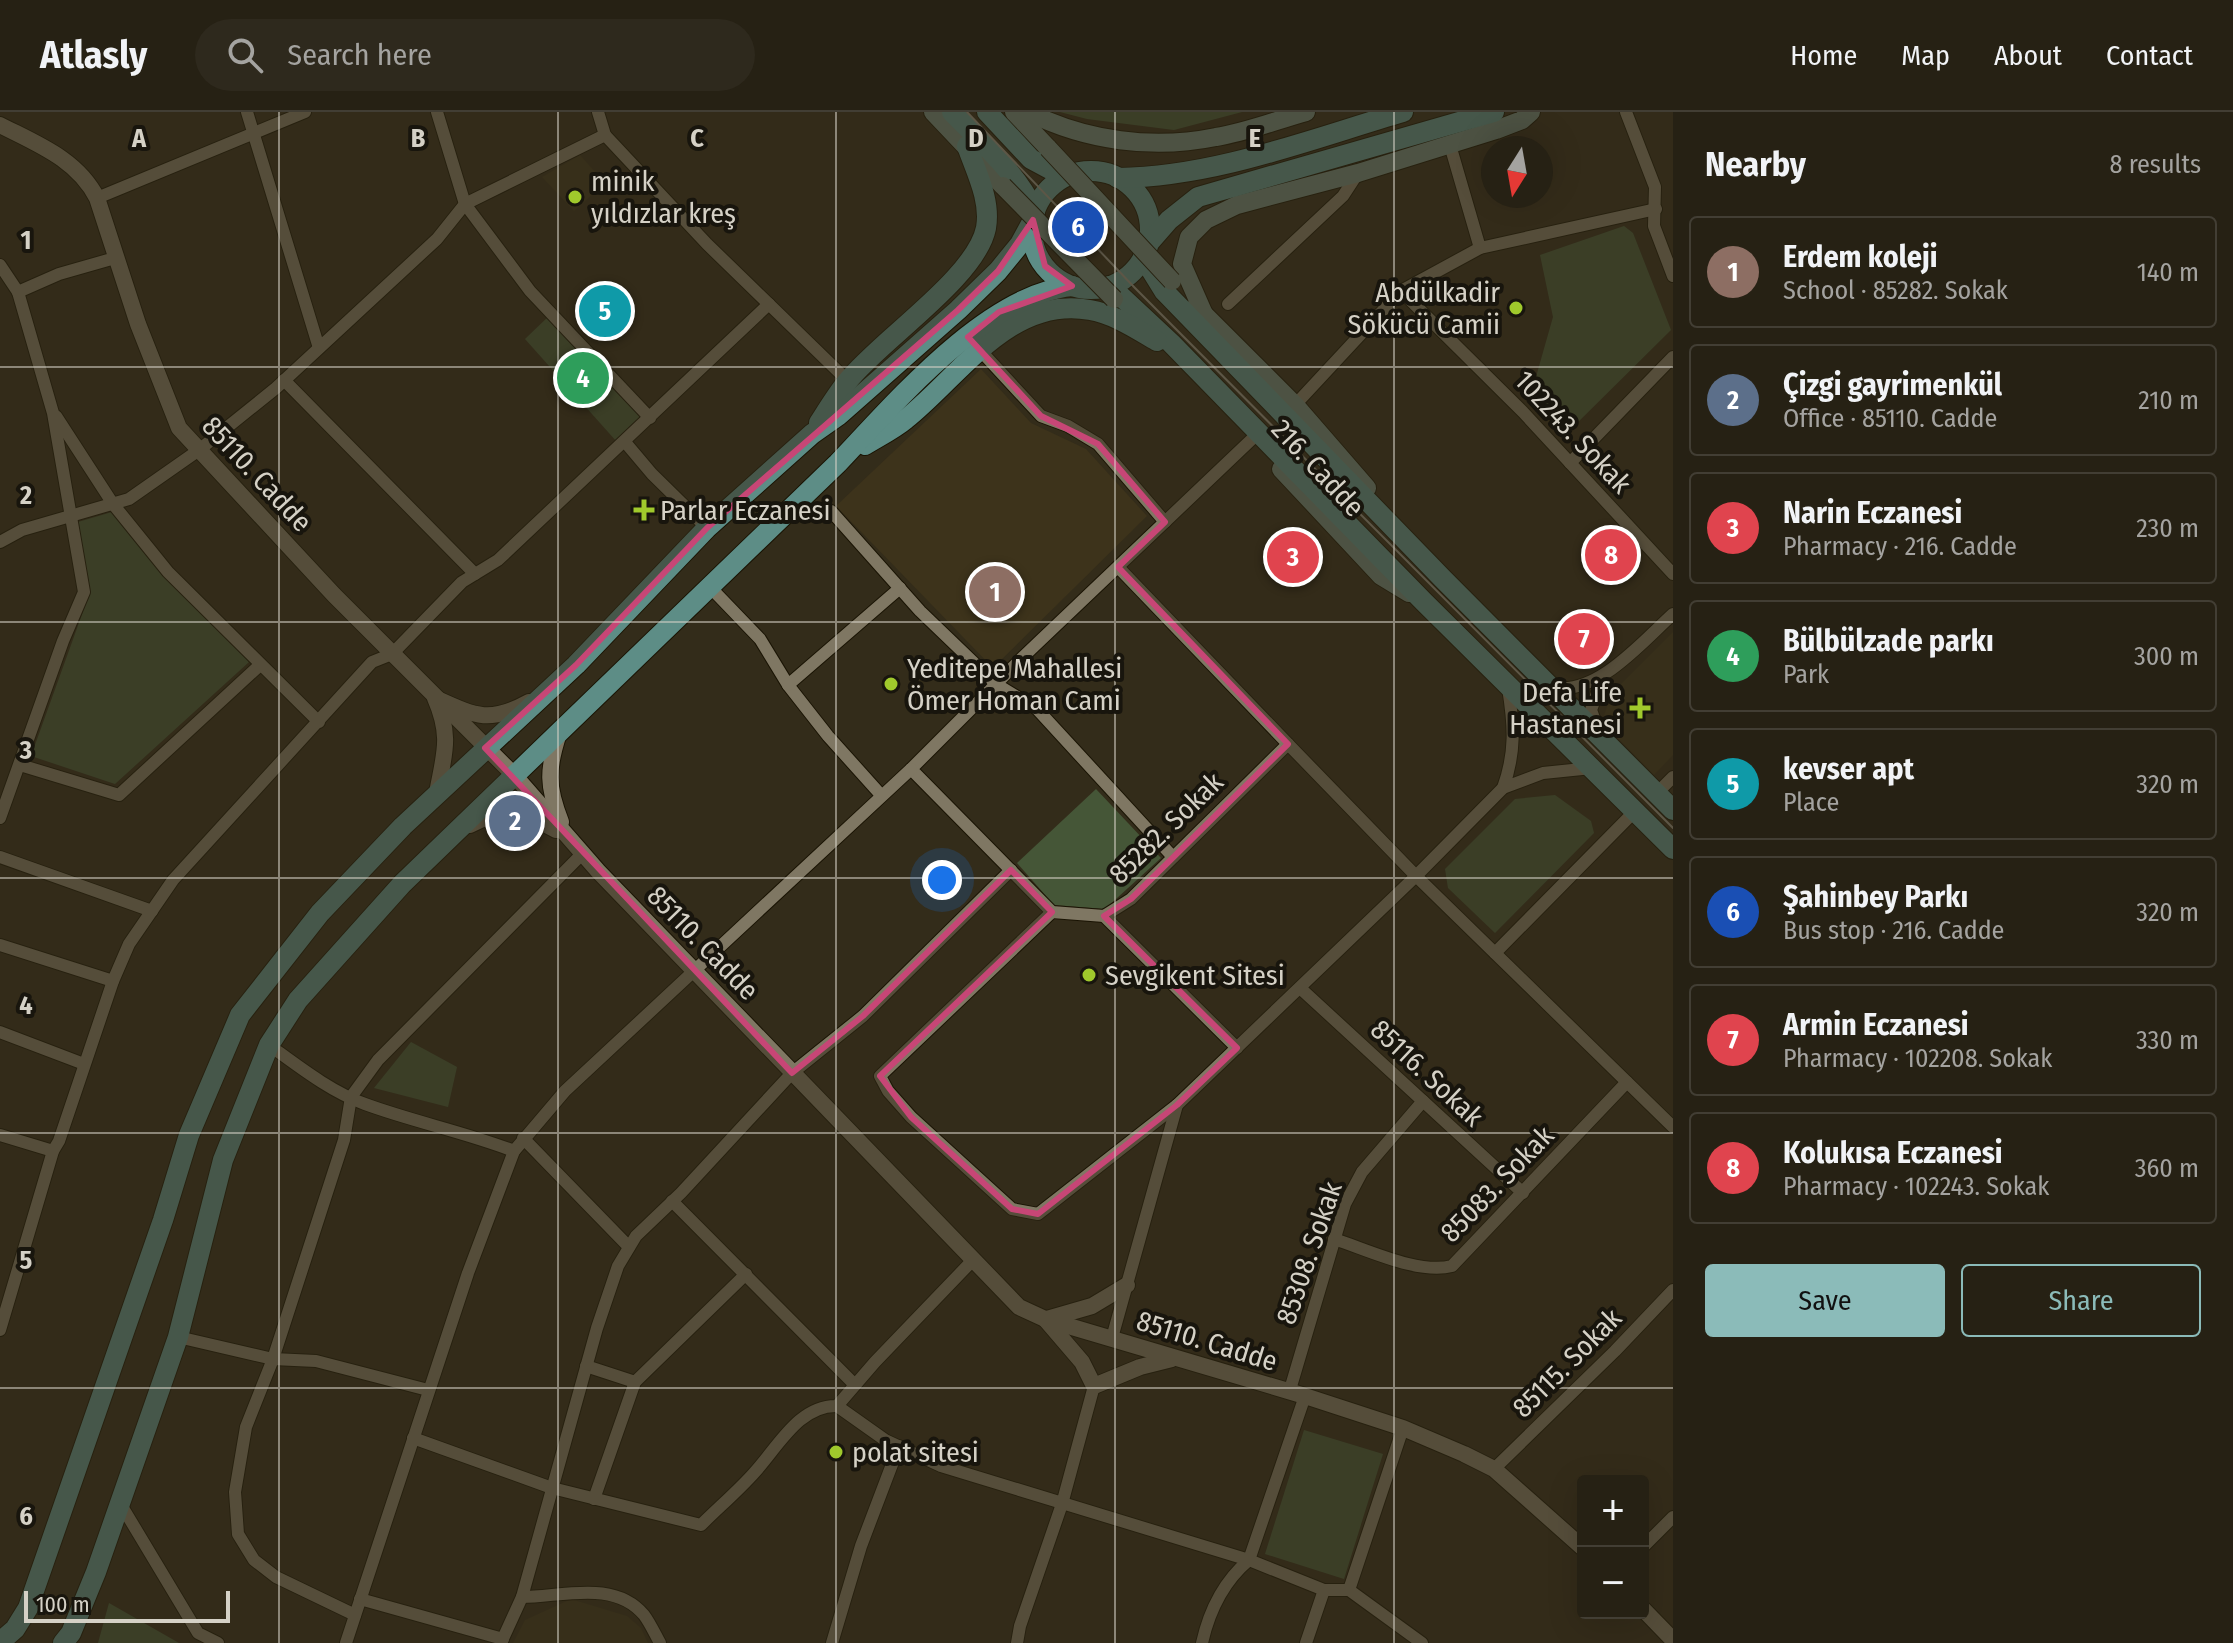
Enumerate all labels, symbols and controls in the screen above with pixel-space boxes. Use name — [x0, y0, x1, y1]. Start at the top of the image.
search box — [195, 19, 755, 91]
text: Atlasly — [40, 32, 147, 78]
icon: search — [223, 33, 267, 77]
text: Search here — [287, 37, 432, 73]
text: Home — [1790, 39, 1857, 72]
text: Map — [1901, 39, 1950, 72]
text: About — [1994, 39, 2062, 72]
text: Contact — [2106, 39, 2193, 72]
text: A — [131, 123, 147, 154]
text: B — [411, 123, 426, 154]
text: C — [690, 123, 704, 154]
text: D — [968, 123, 984, 154]
text: E — [1249, 123, 1261, 154]
north arrow — [1481, 136, 1553, 208]
text: Nearby — [1705, 144, 1806, 185]
text: 8 results — [2110, 149, 2201, 180]
place label: minik yıldızlar kreş — [591, 165, 736, 230]
marker: minik yıldızlar kreş — [566, 188, 584, 206]
pin: 6 — [1052, 197, 1104, 257]
text: 1 — [21, 225, 32, 256]
text: Erdem koleji — [1783, 239, 1937, 275]
text: 1 — [1728, 257, 1739, 288]
text: 140 m — [2137, 257, 2199, 288]
text: School · 85282. Sokak — [1783, 275, 2008, 306]
place label: Abdülkadir Sökücü Camii — [1348, 276, 1500, 341]
pin: 5 — [579, 281, 631, 341]
marker: Abdülkadir Sökücü Camii — [1507, 299, 1525, 317]
pin: 4 — [557, 348, 609, 408]
street label: 102243. Sokak — [1508, 364, 1639, 501]
text: Çizgi gayrimenkül — [1783, 367, 2002, 403]
text: 2 — [1727, 385, 1739, 416]
text: 210 m — [2138, 385, 2199, 416]
text: Office · 85110. Cadde — [1783, 403, 1997, 434]
street label: 85110. Cadde — [195, 410, 319, 538]
street label: 216. Cadde — [1265, 413, 1371, 523]
text: 2 — [19, 480, 32, 511]
place label: Parlar Eczanesi — [660, 494, 831, 527]
text: Narin Eczanesi — [1783, 495, 1962, 531]
marker: Parlar Eczanesi — [635, 501, 653, 519]
text: 3 — [1727, 513, 1739, 544]
text: 230 m — [2136, 513, 2199, 544]
pin: 8 — [1585, 525, 1637, 585]
pin: 3 — [1267, 527, 1319, 587]
text: Pharmacy · 216. Cadde — [1783, 531, 2017, 562]
pin: 1 — [969, 562, 1021, 622]
pin: 7 — [1558, 609, 1610, 669]
text: Bülbülzade parkı — [1783, 623, 1994, 659]
text: 4 — [1726, 641, 1740, 672]
text: 300 m — [2134, 641, 2199, 672]
place label: Yeditepe Mahallesi Ömer Homan Cami — [907, 652, 1122, 717]
text: Park — [1783, 659, 1829, 690]
marker: Yeditepe Mahallesi Ömer Homan Cami — [882, 675, 900, 693]
place label: Defa Life Hastanesi — [1509, 676, 1622, 741]
marker: Defa Life Hastanesi — [1629, 697, 1651, 719]
text: 3 — [19, 735, 32, 766]
text: kevser apt — [1783, 751, 1914, 787]
street label: 85282. Sokak — [1102, 765, 1231, 890]
text: 5 — [1727, 769, 1739, 800]
text: 320 m — [2136, 769, 2199, 800]
text: Place — [1783, 787, 1839, 818]
pin: 2 — [489, 791, 541, 851]
your location — [922, 860, 962, 900]
street label: 85110. Cadde — [641, 879, 765, 1007]
text: Şahinbey Parkı — [1783, 879, 1968, 915]
text: 6 — [1726, 897, 1740, 928]
text: 320 m — [2136, 897, 2199, 928]
text: Bus stop · 216. Cadde — [1783, 915, 2004, 946]
place label: Sevgikent Sitesi — [1105, 959, 1285, 992]
marker: Sevgikent Sitesi — [1080, 966, 1098, 984]
text: 4 — [19, 990, 33, 1021]
text: Armin Eczanesi — [1783, 1007, 1969, 1043]
street label: 85116. Sokak — [1364, 1013, 1491, 1134]
text: 7 — [1727, 1025, 1739, 1056]
text: 330 m — [2136, 1025, 2199, 1056]
text: Pharmacy · 102208. Sokak — [1783, 1043, 2052, 1074]
street label: 85083. Sokak — [1434, 1118, 1561, 1249]
text: Kolukısa Eczanesi — [1783, 1135, 2003, 1171]
text: 8 — [1726, 1153, 1740, 1184]
text: 360 m — [2135, 1153, 2199, 1184]
text: Pharmacy · 102243. Sokak — [1783, 1171, 2049, 1202]
street label: 85308. Sokak — [1269, 1177, 1349, 1329]
text: 5 — [20, 1245, 33, 1276]
button: Save — [1705, 1264, 1945, 1337]
button: Share — [1961, 1264, 2201, 1337]
street label: 85115. Sokak — [1506, 1301, 1629, 1424]
street label: 85110. Cadde — [1133, 1304, 1281, 1378]
place label: polat sitesi — [852, 1436, 979, 1469]
marker: polat sitesi — [827, 1443, 845, 1461]
map controls — [1577, 1475, 1649, 1619]
button: + — [1577, 1475, 1649, 1547]
text: 6 — [19, 1501, 33, 1532]
button: − — [1577, 1547, 1649, 1619]
scale bar — [24, 1587, 230, 1623]
text: 100 m — [36, 1591, 90, 1618]

